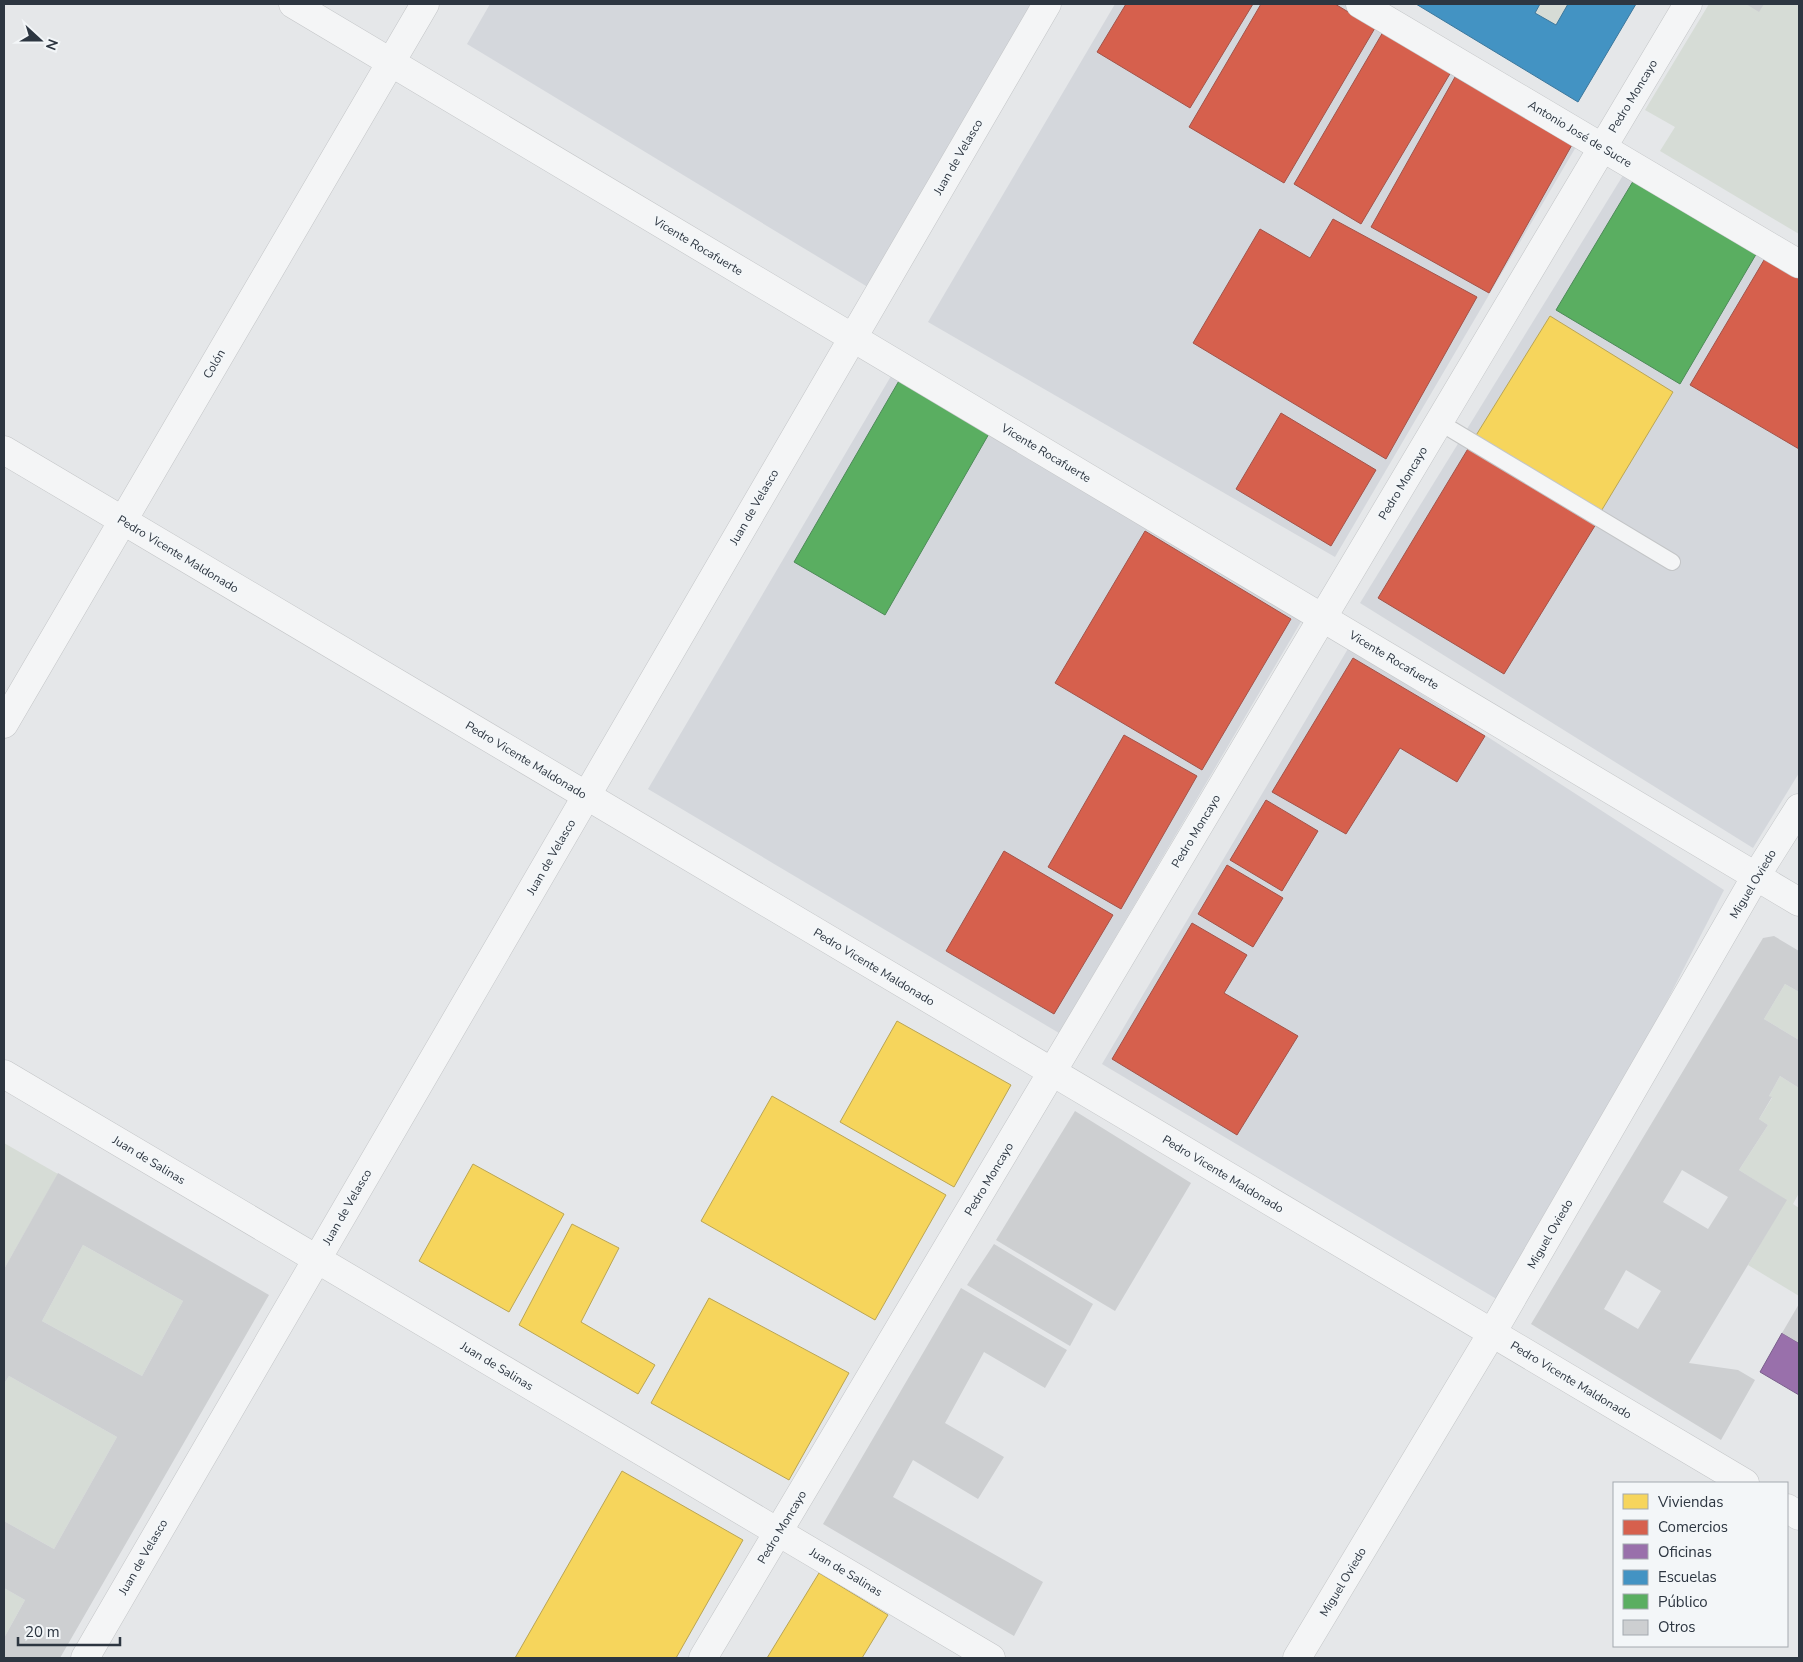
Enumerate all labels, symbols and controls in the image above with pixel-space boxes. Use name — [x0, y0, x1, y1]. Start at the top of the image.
north arrow — [15, 15, 65, 65]
text: N — [41, 36, 62, 53]
street label: Pedro Moncayo — [1605, 56, 1661, 136]
street label: Antonio José de Sucre — [1525, 97, 1635, 171]
street label: Juan de Velasco — [929, 116, 986, 199]
street label: Vicente Rocafuerte — [649, 212, 746, 279]
street label: Colón — [199, 346, 229, 382]
street label: Vicente Rocafuerte — [997, 419, 1094, 486]
street label: Pedro Moncayo — [1375, 443, 1431, 523]
street label: Juan de Velasco — [725, 466, 782, 549]
street label: Pedro Vicente Maldonado — [114, 511, 242, 597]
street label: Vicente Rocafuerte — [1345, 626, 1442, 693]
street label: Pedro Vicente Maldonado — [462, 717, 590, 803]
street label: Pedro Moncayo — [1168, 791, 1224, 871]
street label: Juan de Velasco — [522, 816, 579, 899]
street label: Miguel Oviedo — [1726, 846, 1780, 922]
street label: Pedro Vicente Maldonado — [810, 924, 938, 1010]
street label: Juan de Salinas — [109, 1131, 189, 1188]
street label: Pedro Vicente Maldonado — [1159, 1131, 1287, 1217]
street label: Pedro Moncayo — [961, 1139, 1017, 1219]
street label: Juan de Velasco — [318, 1166, 375, 1249]
street label: Miguel Oviedo — [1524, 1196, 1577, 1272]
street label: Juan de Salinas — [457, 1337, 537, 1394]
street label: Pedro Vicente Maldonado — [1507, 1337, 1635, 1423]
legend — [1613, 1482, 1788, 1647]
street label: Pedro Moncayo — [754, 1487, 810, 1567]
text: Viviendas — [1657, 1492, 1723, 1512]
street label: Juan de Velasco — [114, 1516, 171, 1599]
text: Comercios — [1658, 1517, 1728, 1537]
text: Oficinas — [1658, 1542, 1712, 1562]
street label: Juan de Salinas — [806, 1543, 886, 1600]
street label: Miguel Oviedo — [1316, 1544, 1370, 1620]
text: Escuelas — [1658, 1567, 1717, 1587]
text: Público — [1658, 1592, 1708, 1612]
scale bar — [18, 1614, 120, 1646]
text: Otros — [1658, 1617, 1696, 1637]
text: 20 m — [25, 1622, 60, 1642]

